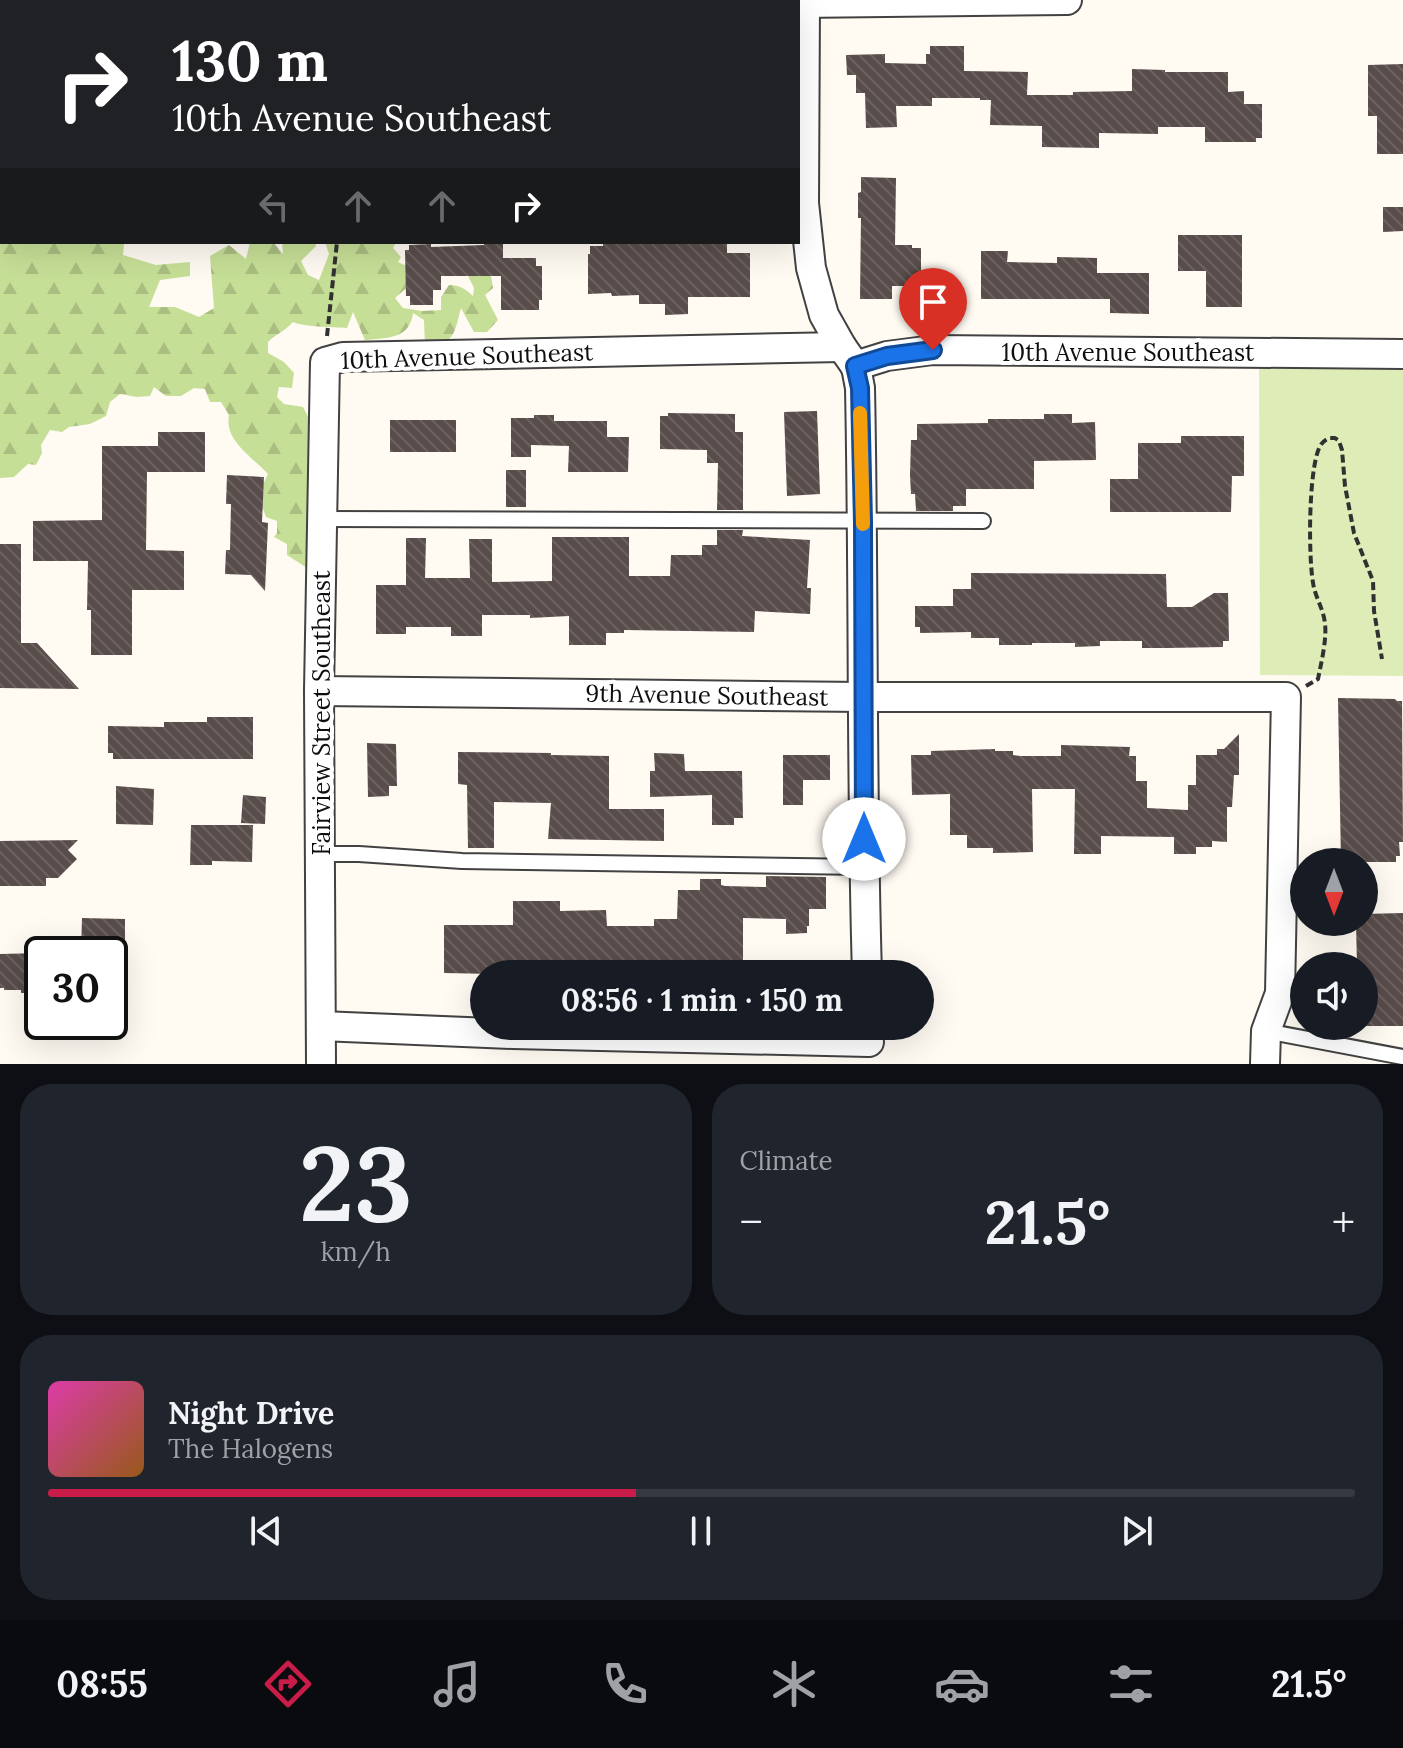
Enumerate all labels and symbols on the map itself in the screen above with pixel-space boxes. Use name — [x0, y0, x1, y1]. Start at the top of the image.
pin — [899, 268, 967, 350]
street label: 10th Avenue Southeast — [340, 336, 595, 376]
street label: 10th Avenue Southeast — [1002, 337, 1255, 368]
street label: Fairview Street Southeast — [306, 570, 337, 855]
street label: 9th Avenue Southeast — [585, 677, 829, 713]
position arrow — [822, 797, 906, 881]
north arrow — [1290, 848, 1378, 936]
speed limit sign: 30 — [24, 936, 128, 1040]

